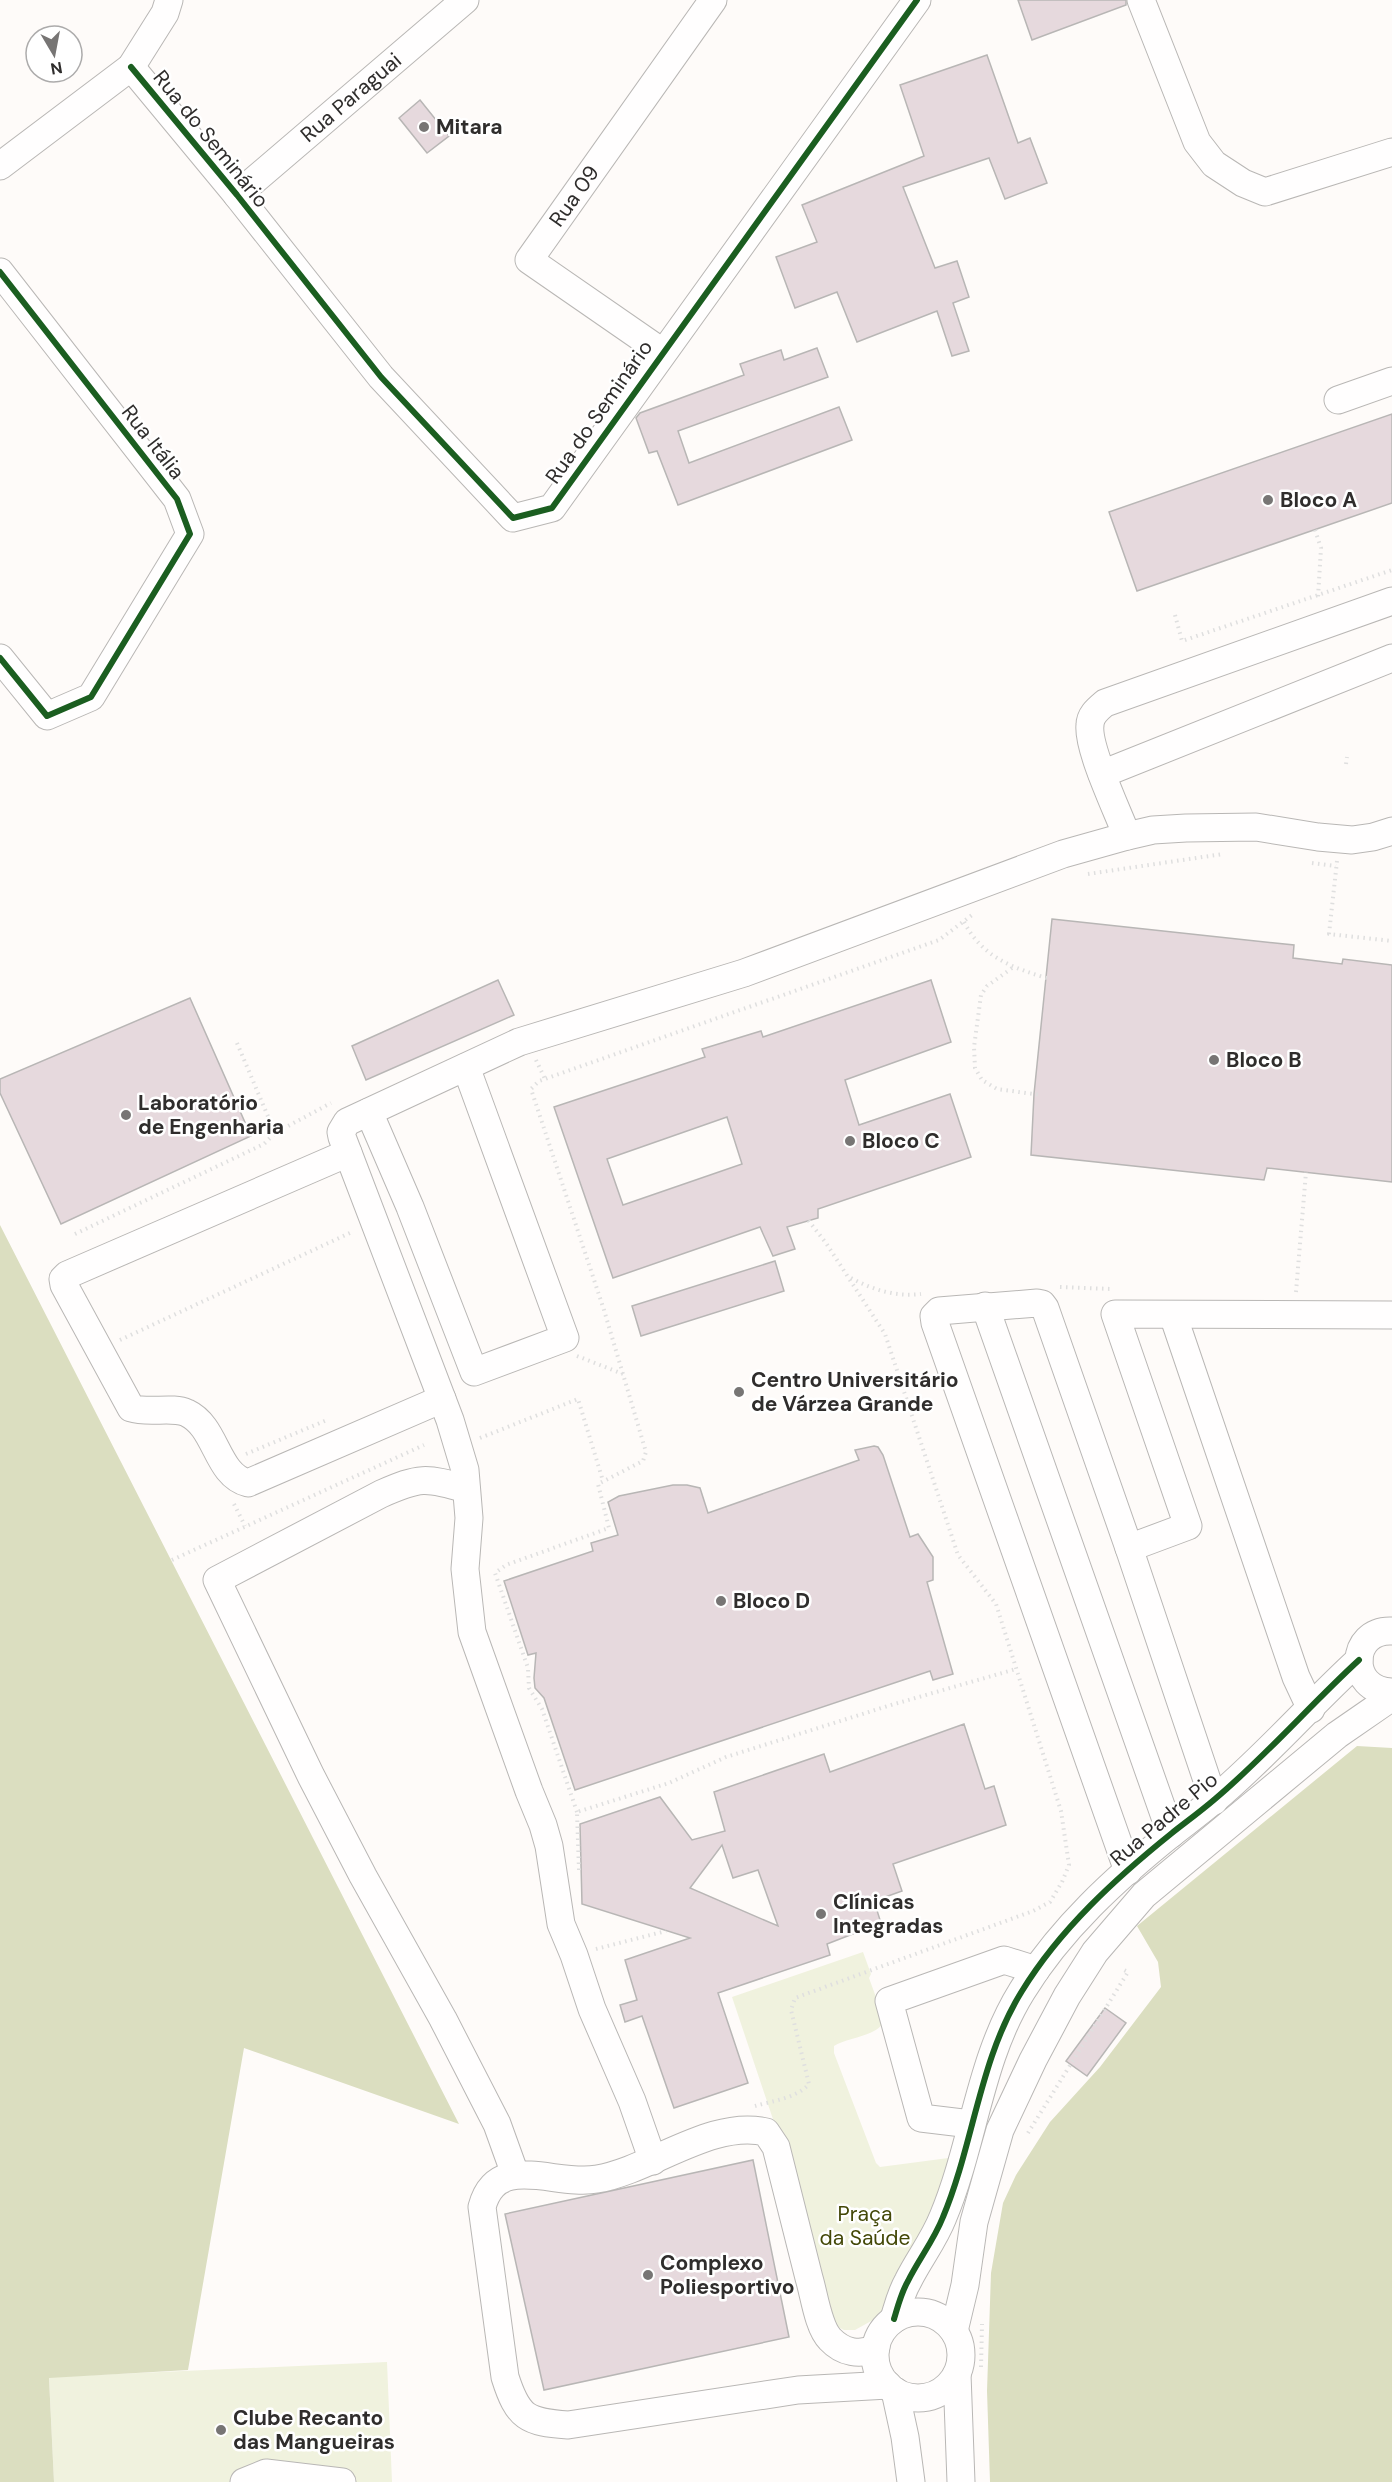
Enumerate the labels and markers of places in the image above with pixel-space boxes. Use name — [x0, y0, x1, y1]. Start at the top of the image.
place label: Mitara — [436, 113, 503, 141]
marker: Mitara — [417, 120, 431, 134]
place label: Bloco A — [1280, 486, 1357, 514]
marker: Bloco A — [1261, 493, 1275, 507]
place label: Bloco B — [1226, 1046, 1302, 1074]
marker: Bloco B — [1207, 1053, 1221, 1067]
place label: Laboratório de Engenharia — [138, 1089, 284, 1141]
marker: Laboratório de Engenharia — [119, 1108, 133, 1122]
place label: Bloco C — [862, 1127, 940, 1155]
marker: Bloco C — [843, 1134, 857, 1148]
place label: Centro Universitário de Várzea Grande — [751, 1366, 959, 1418]
marker: Centro Universitário de Várzea Grande — [732, 1385, 746, 1399]
place label: Bloco D — [733, 1587, 810, 1615]
marker: Bloco D — [714, 1594, 728, 1608]
place label: Clínicas Integradas — [833, 1888, 944, 1940]
marker: Clínicas Integradas — [814, 1907, 828, 1921]
place label: Complexo Poliesportivo — [660, 2249, 795, 2301]
marker: Complexo Poliesportivo — [641, 2268, 655, 2282]
place label: Clube Recanto das Mangueiras — [233, 2404, 395, 2456]
marker: Clube Recanto das Mangueiras — [214, 2423, 228, 2437]

